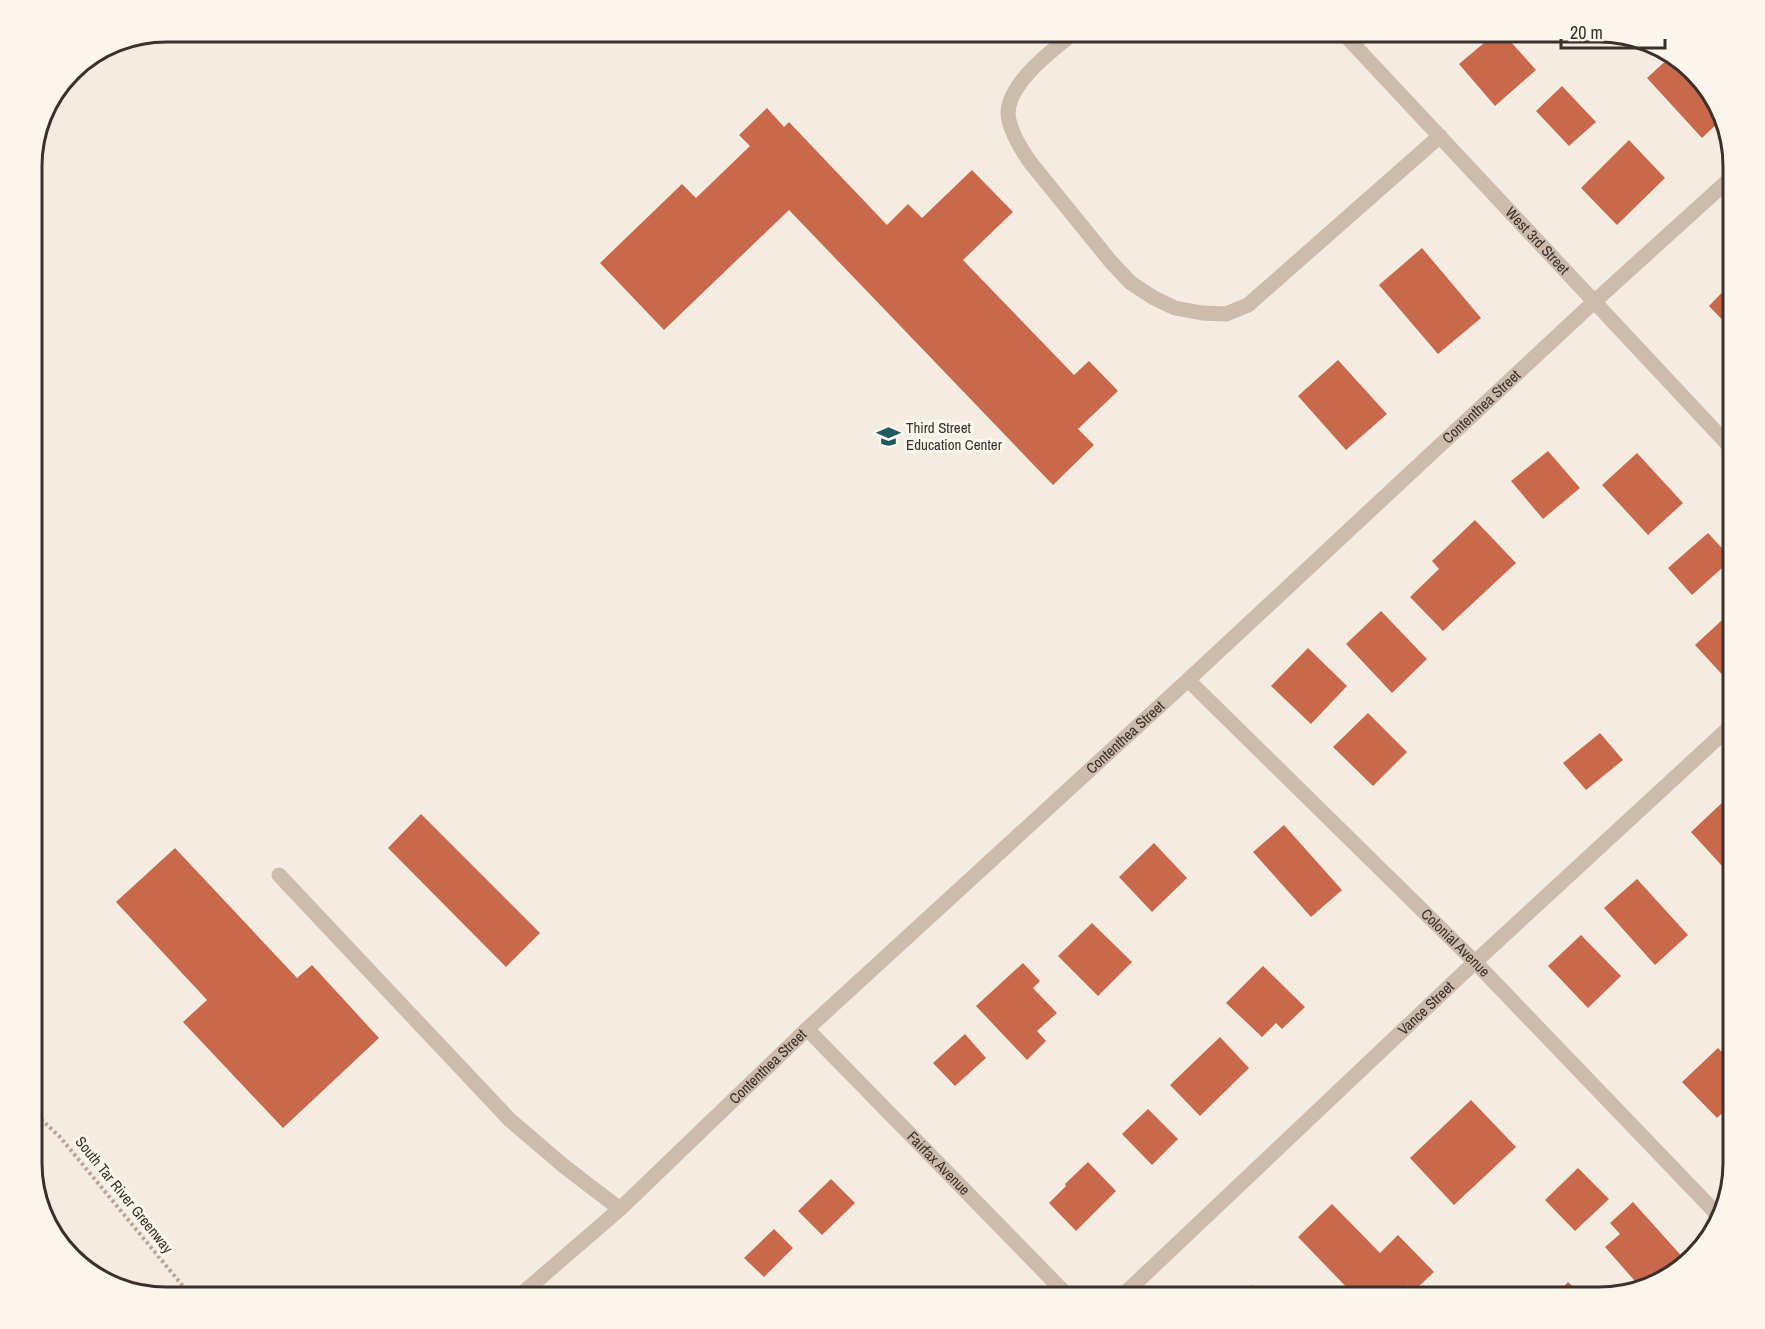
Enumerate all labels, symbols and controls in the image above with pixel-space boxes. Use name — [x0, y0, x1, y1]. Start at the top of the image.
scale bar — [1561, 12, 1664, 50]
text: 20 m — [1570, 20, 1603, 45]
street label: West 3rd Street — [1501, 202, 1575, 279]
street label: Contenthea Street — [1437, 364, 1525, 448]
place label: Third Street Education Center — [906, 417, 1002, 455]
school or university icon: Third Street Education Center — [875, 424, 901, 450]
street label: Contenthea Street — [1081, 695, 1169, 779]
street label: Colonial Avenue — [1417, 904, 1495, 982]
street label: Vance Street — [1393, 976, 1459, 1040]
street label: Contenthea Street — [724, 1024, 811, 1108]
street label: Fairfax Avenue — [903, 1126, 975, 1200]
street label: South Tar River Greenway — [71, 1132, 179, 1258]

